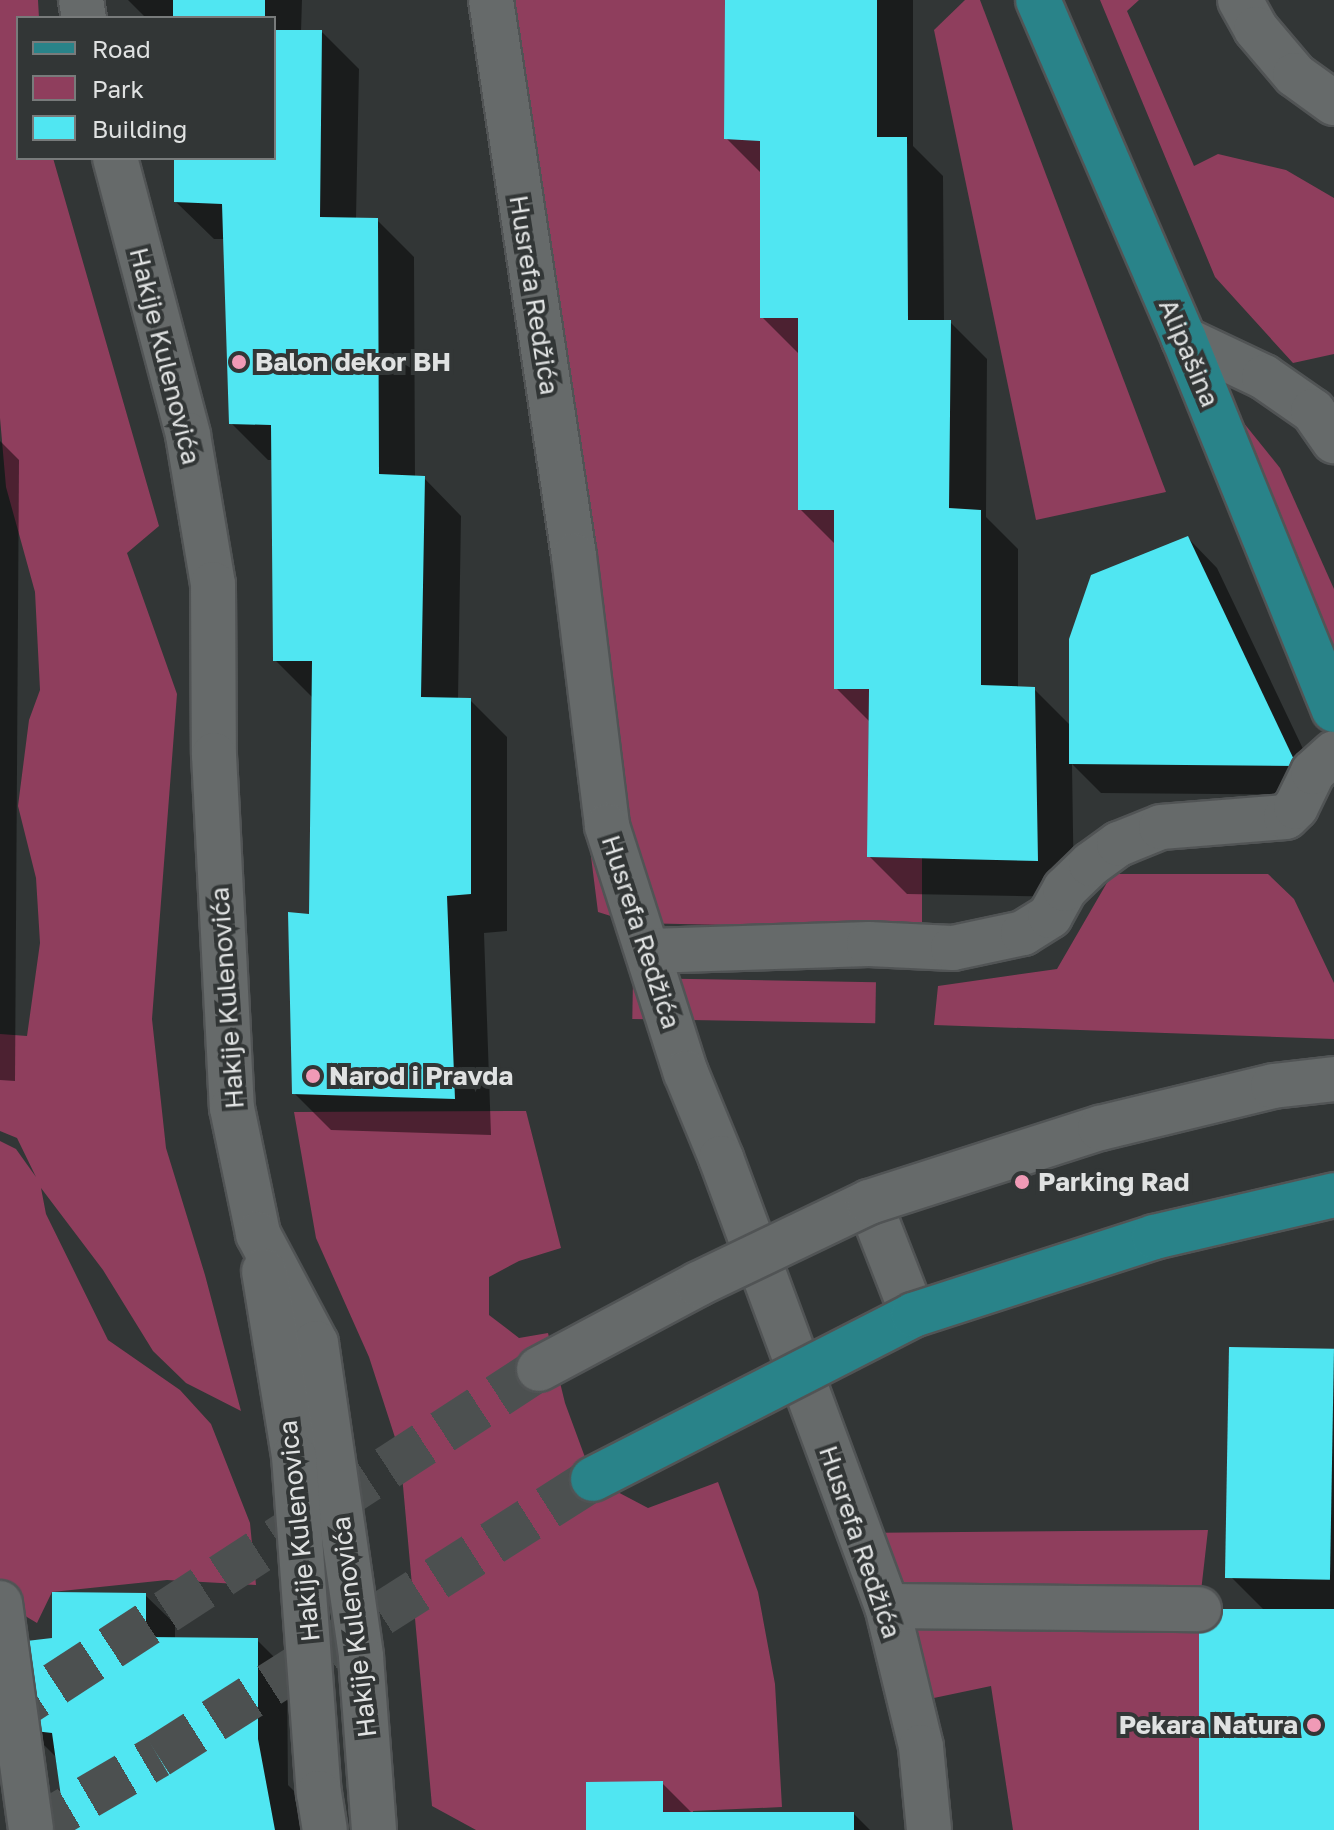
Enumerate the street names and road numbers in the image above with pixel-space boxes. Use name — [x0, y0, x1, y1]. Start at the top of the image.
street label: Husrefa Redžića — [503, 193, 565, 397]
street label: Hakije Kulenovića — [123, 244, 207, 468]
street label: Alipašina — [1152, 294, 1226, 412]
street label: Husrefa Redžića — [595, 831, 687, 1033]
street label: Hakije Kulenovića — [204, 886, 250, 1110]
street label: Hakije Kulenovica — [272, 1419, 326, 1643]
street label: Husrefa Redžića — [812, 1442, 908, 1642]
street label: Hakije Kulenovića — [325, 1515, 383, 1739]

